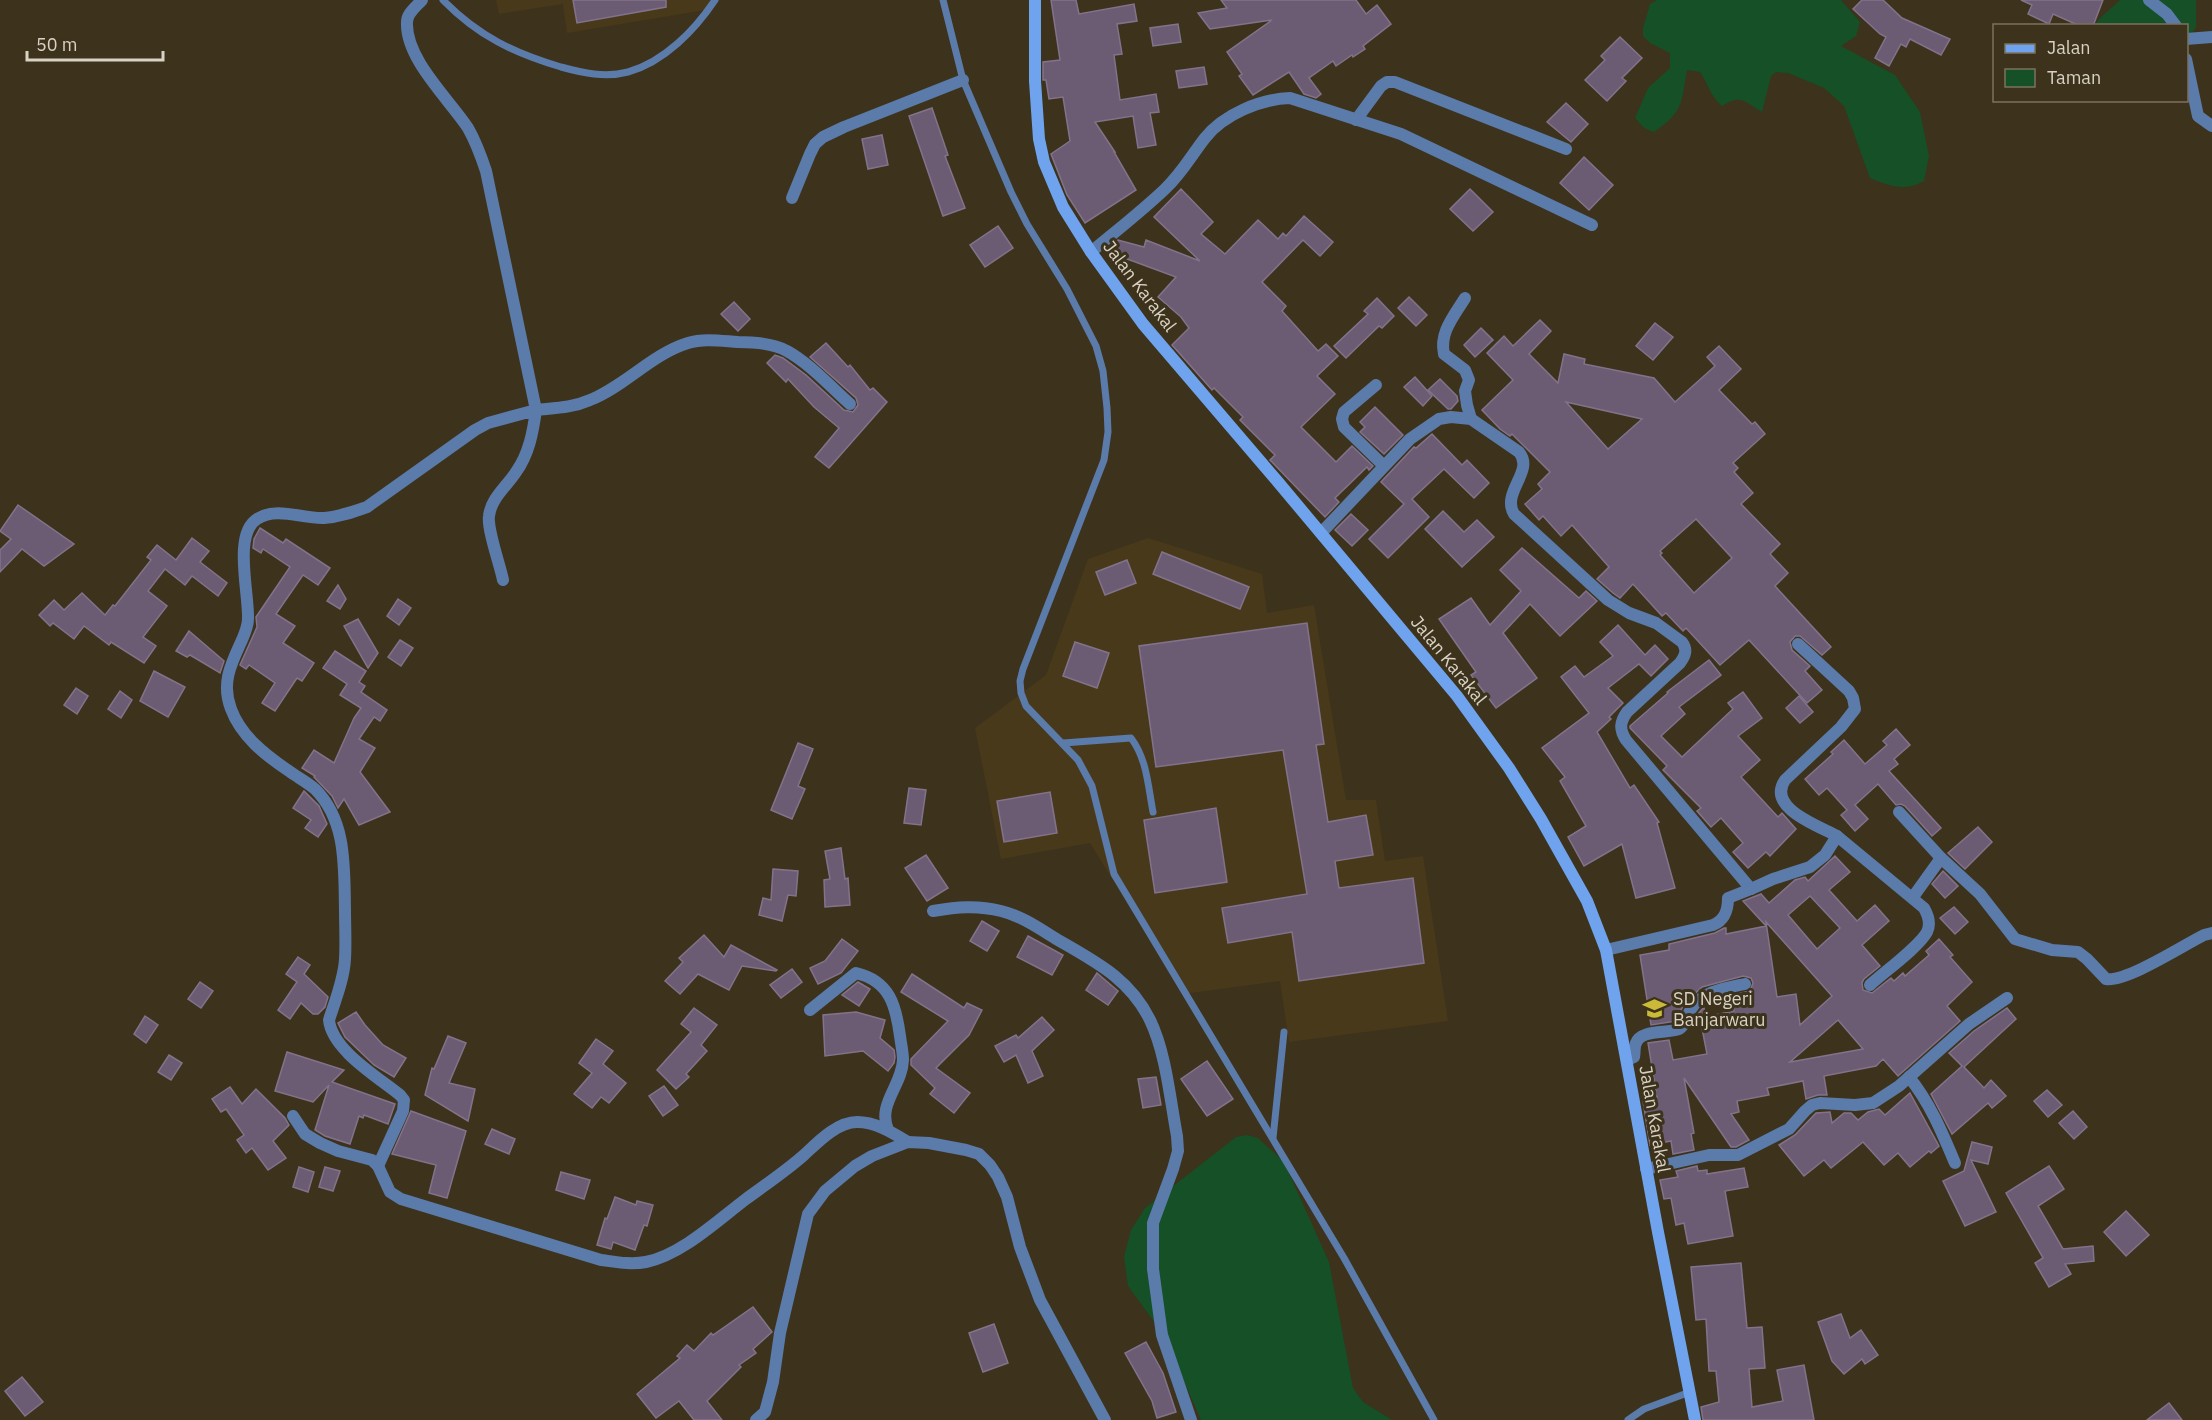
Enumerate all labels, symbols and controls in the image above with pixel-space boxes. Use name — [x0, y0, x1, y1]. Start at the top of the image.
scale bar — [27, 24, 164, 62]
legend — [1993, 24, 2188, 102]
text: 50 m — [36, 33, 78, 56]
text: Jalan — [2047, 36, 2091, 59]
text: Taman — [2047, 66, 2101, 89]
street label: Jalan Karakal — [1098, 236, 1182, 336]
street label: Jalan Karakal — [1406, 611, 1492, 710]
place label: SD Negeri Banjarwaru — [1673, 987, 1766, 1031]
school or university icon: SD Negeri Banjarwaru — [1642, 995, 1668, 1021]
street label: Jalan Karakal — [1634, 1064, 1676, 1175]

